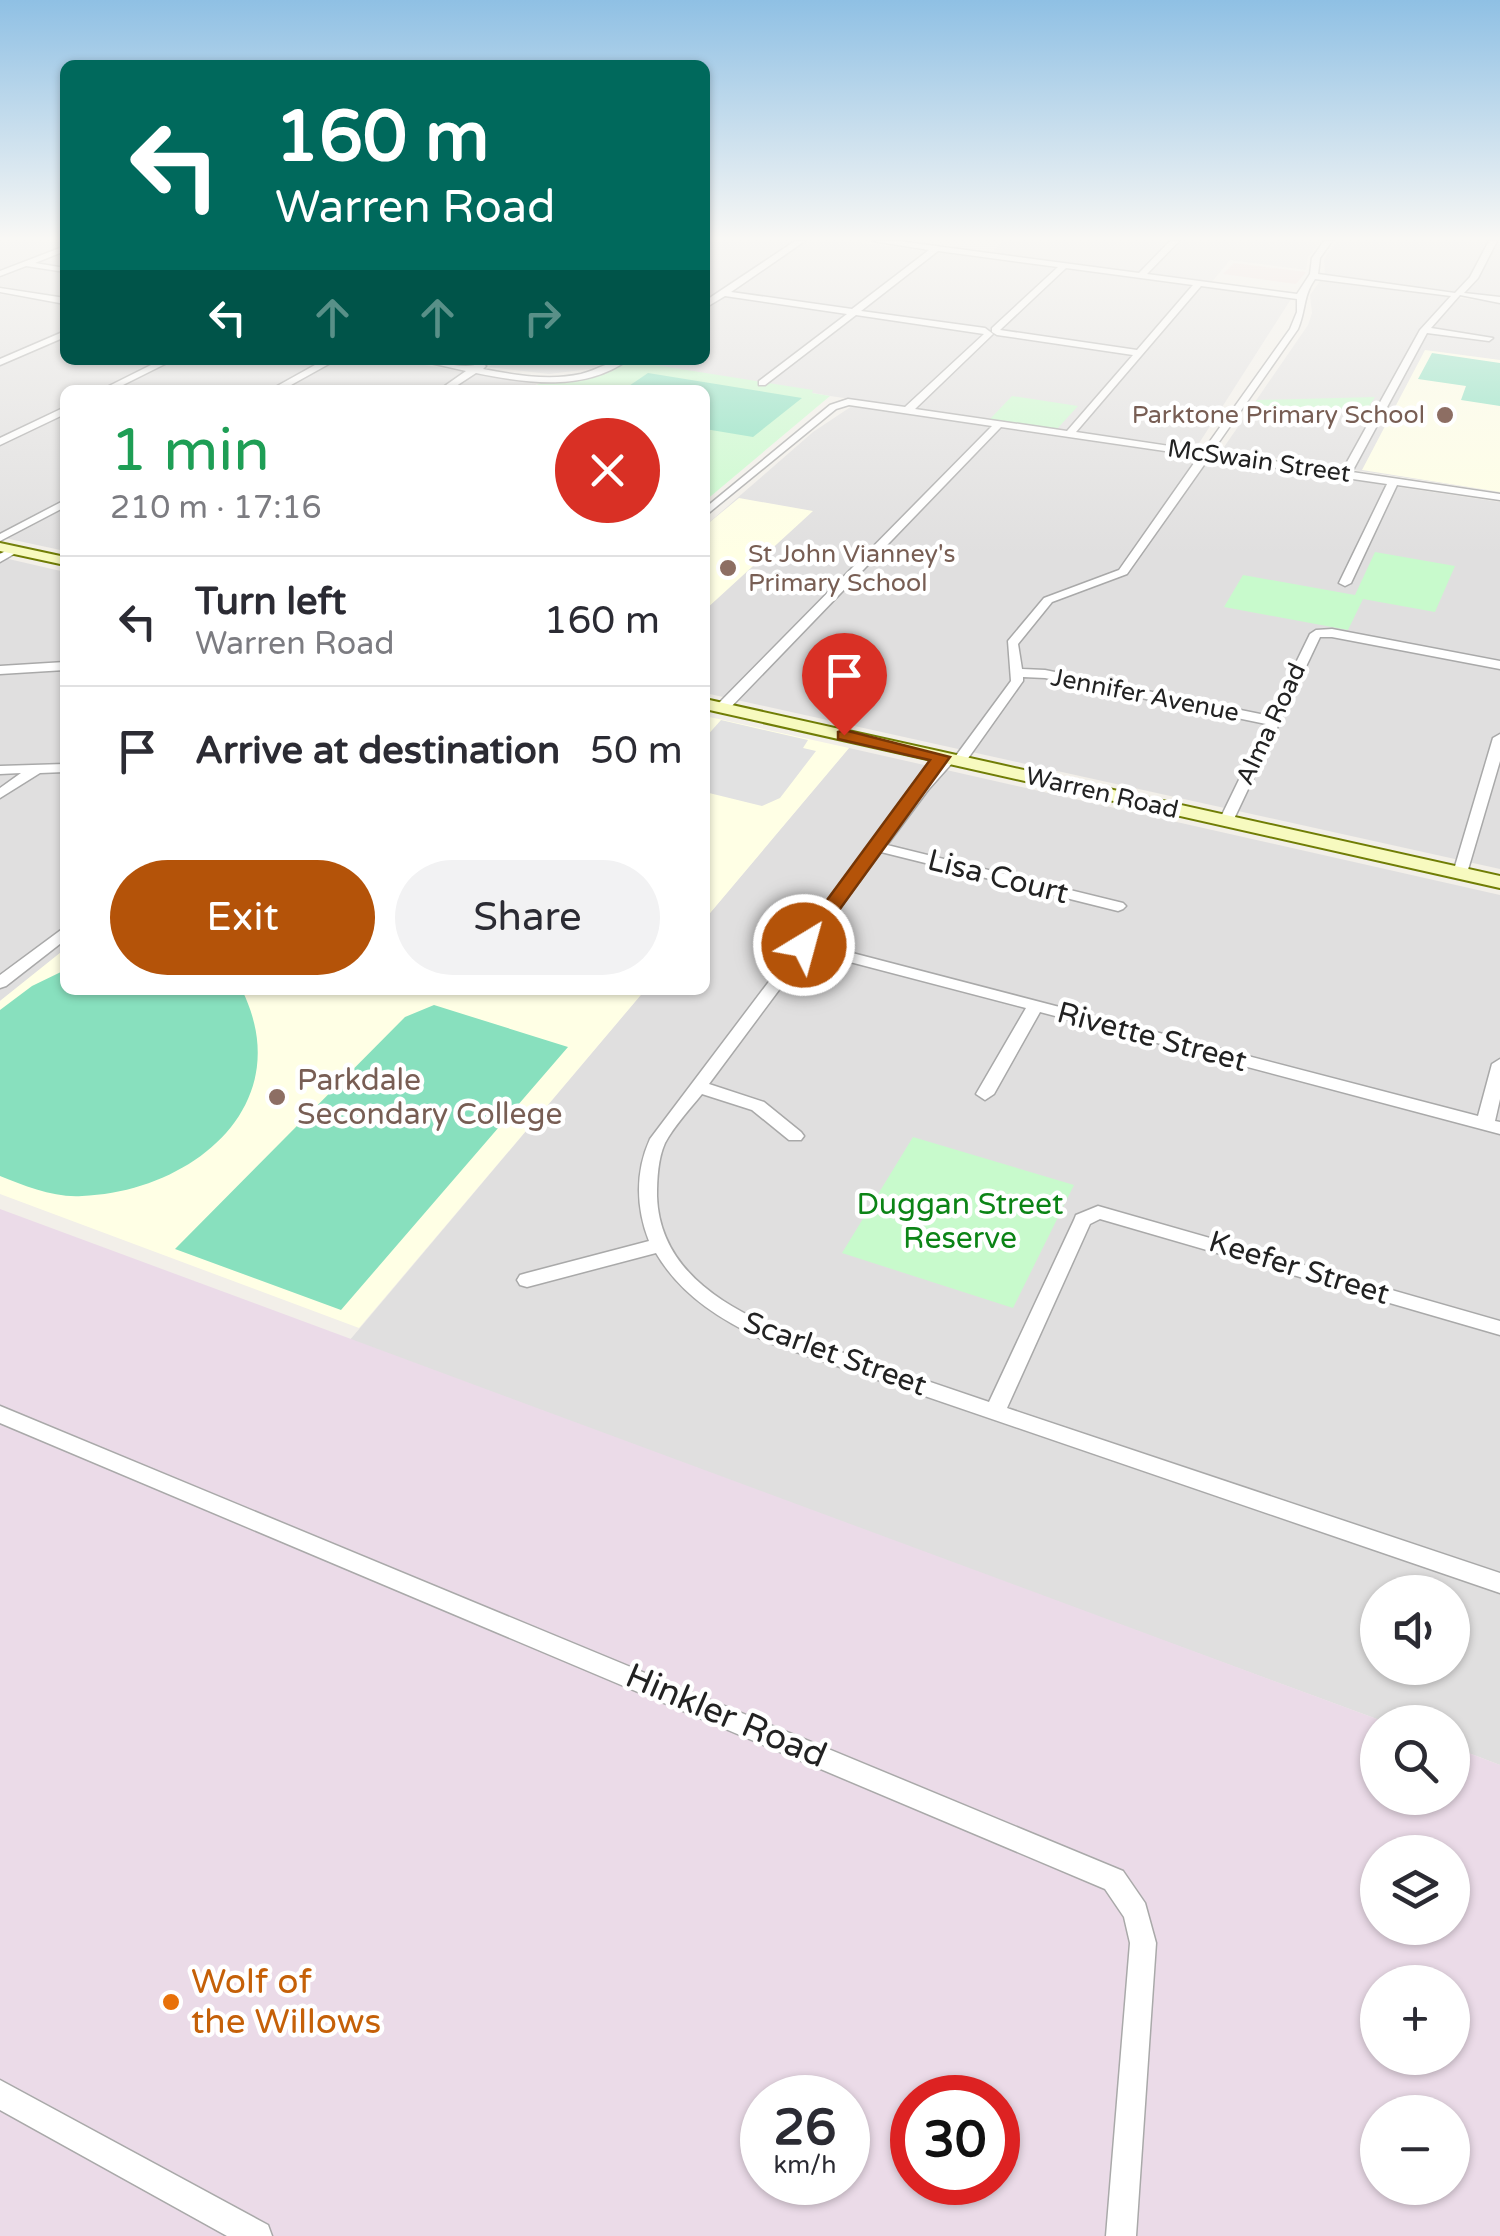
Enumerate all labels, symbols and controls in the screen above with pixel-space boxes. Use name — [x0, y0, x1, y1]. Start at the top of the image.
text: 160 m — [275, 96, 489, 180]
icon: left — [110, 100, 240, 230]
text: Warren Road — [275, 181, 555, 235]
icon: left — [200, 290, 255, 345]
icon: ahead — [305, 290, 360, 345]
icon: ahead — [410, 290, 465, 345]
icon: right — [515, 290, 570, 345]
place label: Parktone Primary School — [1132, 400, 1425, 430]
marker: Parktone Primary School — [1434, 404, 1456, 426]
text: 1 min — [110, 415, 270, 487]
button: close — [555, 418, 660, 523]
street label: McSwain Street — [1166, 433, 1353, 489]
text: 210 m · 17:16 — [110, 489, 322, 527]
place label: St John Vianney's Primary School — [748, 539, 956, 598]
marker: St John Vianney's Primary School — [717, 557, 739, 579]
text: Turn left — [195, 579, 346, 625]
icon: left — [110, 594, 165, 649]
text: 160 m — [544, 598, 660, 644]
text: Warren Road — [195, 625, 394, 663]
pin — [802, 633, 887, 736]
icon: arrive — [817, 648, 872, 703]
street label: Alma Road — [1230, 658, 1312, 790]
street label: Jennifer Avenue — [1048, 662, 1242, 728]
icon: arrive — [110, 724, 165, 779]
text: Arrive at destination — [195, 728, 560, 774]
text: 50 m — [590, 728, 683, 774]
street label: Warren Road — [1023, 761, 1181, 825]
street label: Lisa Court — [924, 842, 1072, 912]
button: Exit — [110, 860, 375, 975]
button: Share — [395, 860, 660, 975]
position arrow — [752, 893, 856, 997]
street label: Rivette Street — [1053, 994, 1251, 1080]
place label: Parkdale Secondary College — [297, 1062, 562, 1133]
marker: Parkdale Secondary College — [266, 1086, 288, 1108]
park label: Duggan Street Reserve — [856, 1186, 1064, 1257]
street label: Keefer Street — [1204, 1223, 1394, 1313]
street label: Scarlet Street — [738, 1304, 932, 1404]
map controls — [1360, 1575, 1470, 2205]
button: sound — [1360, 1575, 1470, 1685]
street label: Hinkler Road — [619, 1655, 833, 1777]
button: search — [1360, 1705, 1470, 1815]
button: layers — [1360, 1835, 1470, 1945]
place label: Wolf of the Willows — [191, 1961, 381, 2043]
button: + — [1360, 1965, 1470, 2075]
marker: Wolf of the Willows — [160, 1991, 182, 2013]
speed limit sign: 30 — [890, 2075, 1020, 2205]
button: − — [1360, 2095, 1470, 2205]
text: 26 — [774, 2098, 836, 2158]
text: km/h — [774, 2150, 836, 2180]

